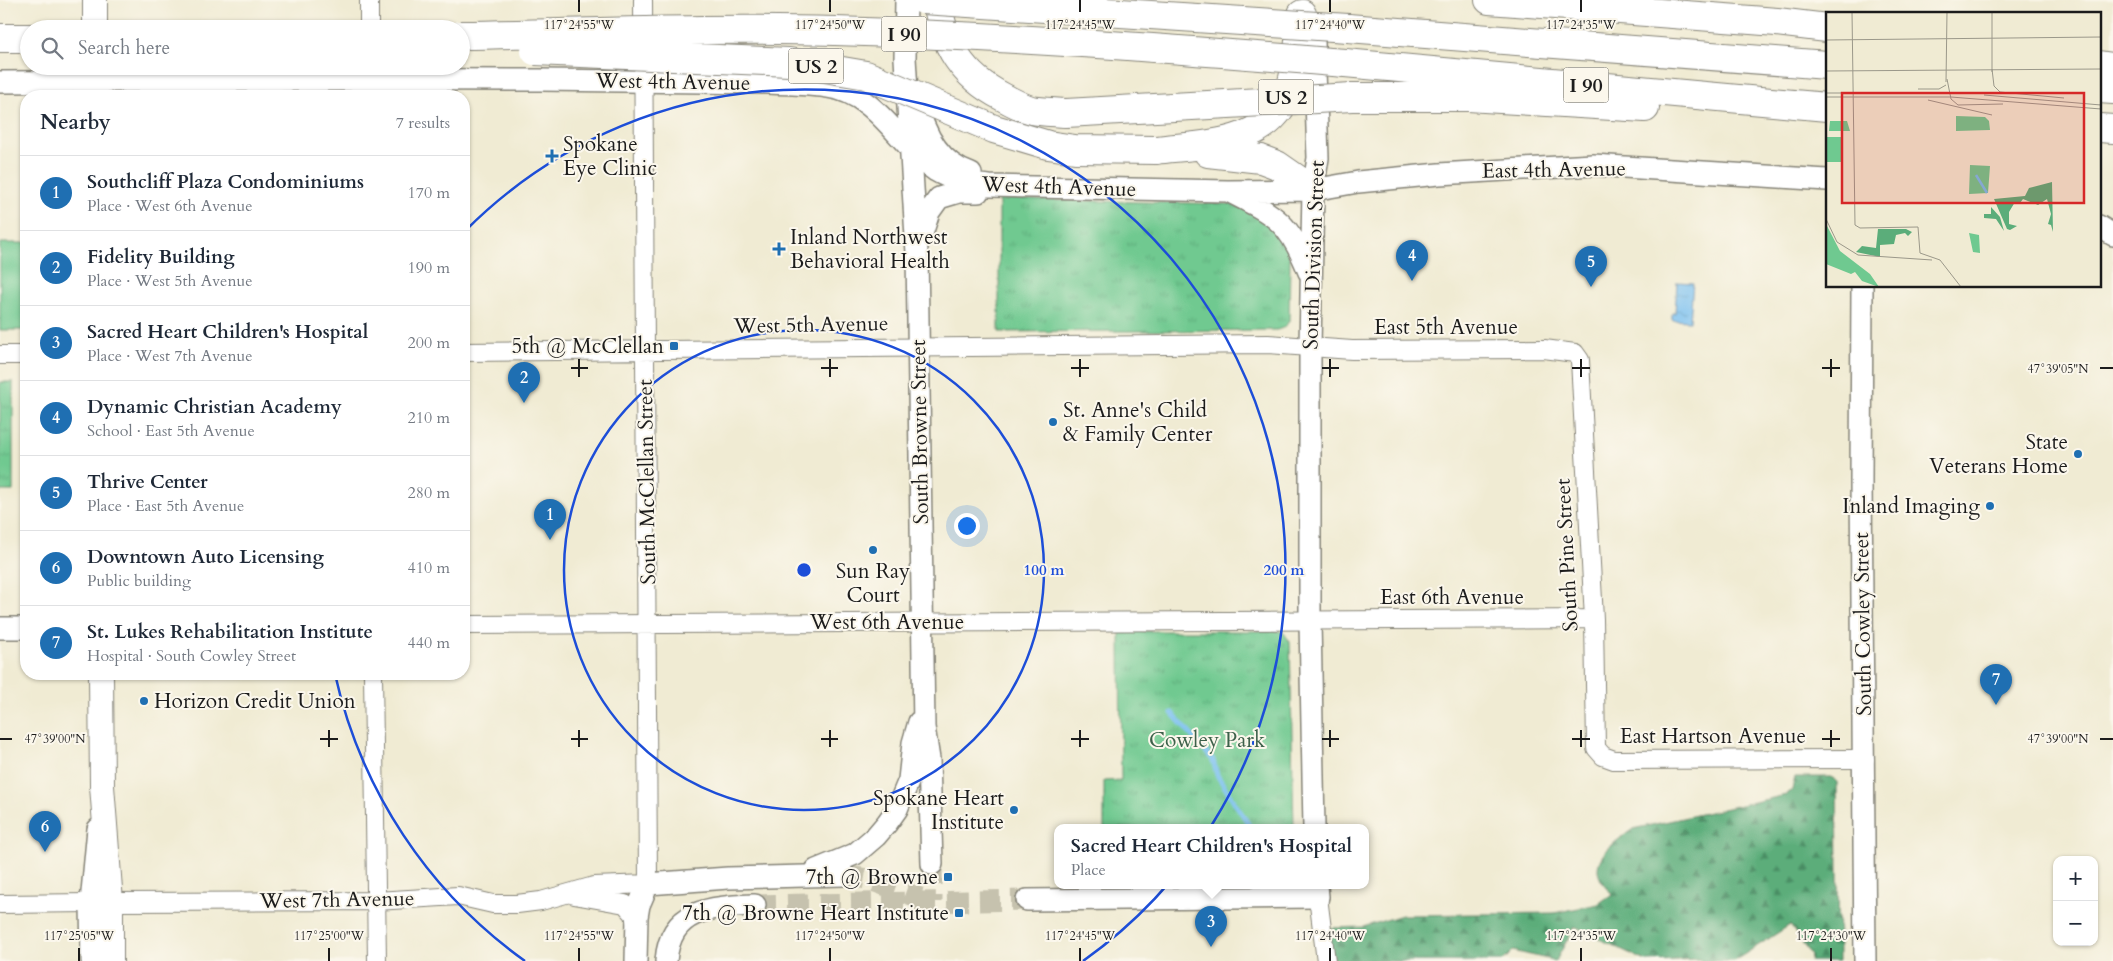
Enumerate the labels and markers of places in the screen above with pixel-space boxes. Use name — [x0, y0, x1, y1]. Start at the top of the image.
place label: Spokane Eye Clinic — [563, 130, 657, 183]
marker: Spokane Eye Clinic — [545, 149, 559, 163]
place label: Inland Northwest Behavioral Health — [790, 223, 950, 276]
pin: 4 — [1396, 240, 1428, 281]
marker: Inland Northwest Behavioral Health — [772, 242, 786, 256]
pin: 5 — [1575, 246, 1607, 287]
place label: 5th @ McClellan — [511, 332, 664, 361]
marker: 5th @ McClellan — [668, 340, 680, 352]
pin: 2 — [508, 362, 540, 403]
place label: St. Anne's Child & Family Center — [1063, 396, 1213, 449]
marker: St. Anne's Child & Family Center — [1047, 416, 1059, 428]
place label: State Veterans Home — [1929, 428, 2068, 481]
marker: State Veterans Home — [2072, 448, 2084, 460]
place label: Inland Imaging — [1842, 492, 1980, 521]
pin: 1 — [534, 499, 566, 540]
marker: Inland Imaging — [1984, 500, 1996, 512]
marker: Sun Ray Court — [867, 544, 879, 556]
place label: Sun Ray Court — [836, 557, 910, 610]
centre of rings — [795, 561, 813, 579]
pin: 7 — [1980, 664, 2012, 705]
place label: Horizon Credit Union — [154, 687, 356, 716]
marker: Horizon Credit Union — [138, 695, 150, 707]
place label: Spokane Heart Institute — [873, 784, 1004, 837]
marker: Spokane Heart Institute — [1008, 804, 1020, 816]
pin: 6 — [29, 811, 61, 852]
place label: 7th @ Browne — [806, 863, 938, 892]
marker: 7th @ Browne — [942, 871, 954, 883]
place label: 7th @ Browne Heart Institute — [682, 899, 949, 928]
pin: 3 — [1195, 906, 1227, 947]
marker: 7th @ Browne Heart Institute — [953, 907, 965, 919]

